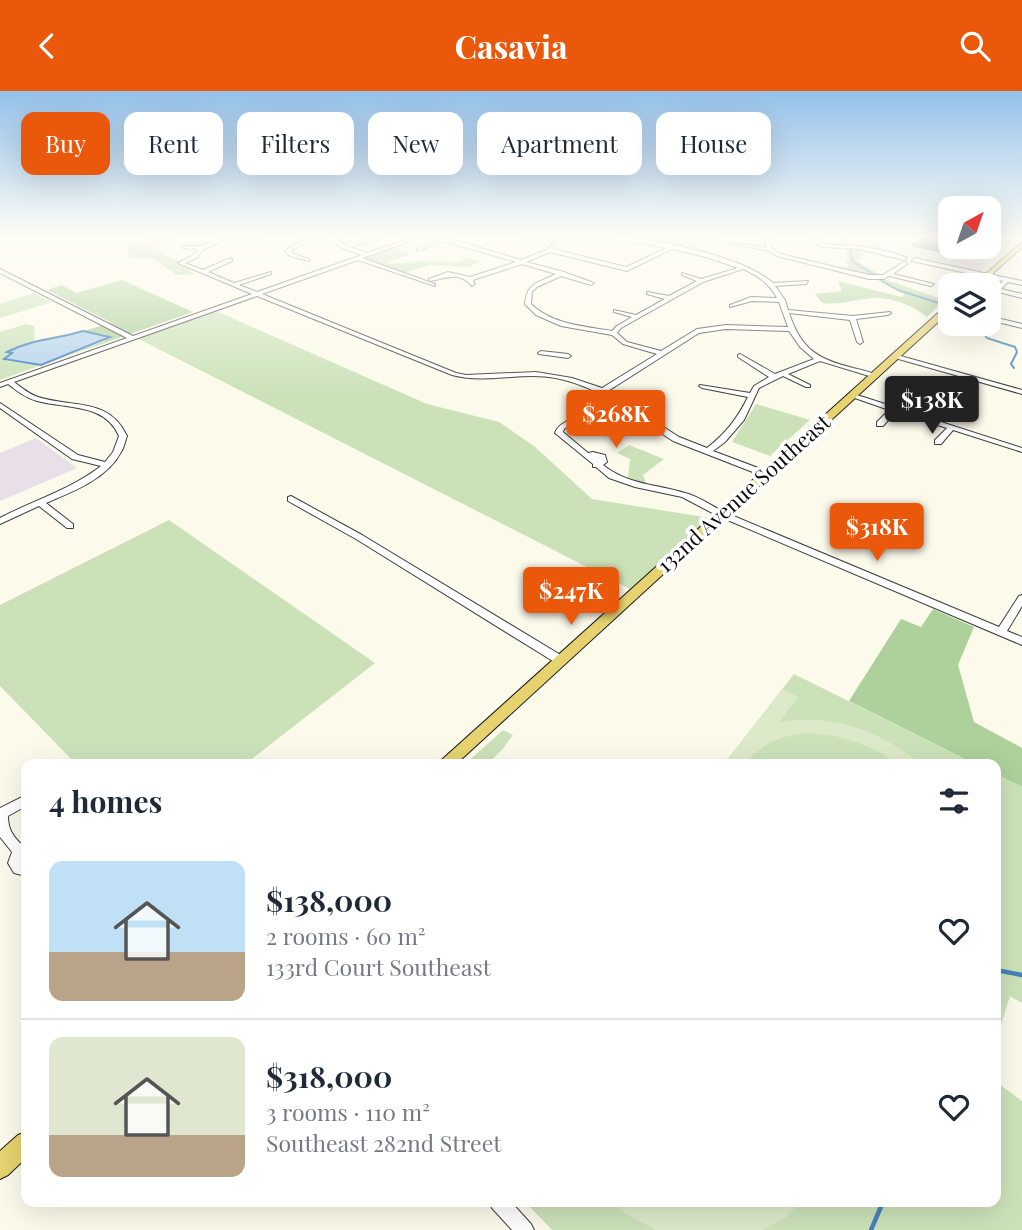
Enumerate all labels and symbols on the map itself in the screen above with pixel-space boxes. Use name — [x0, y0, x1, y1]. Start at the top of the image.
north arrow — [938, 196, 1001, 259]
pin: $138K — [883, 377, 981, 436]
pin: $268K — [567, 391, 665, 450]
street label: 132nd Avenue Southeast — [650, 407, 835, 578]
pin: $318K — [828, 503, 926, 563]
pin: $247K — [522, 567, 620, 627]

